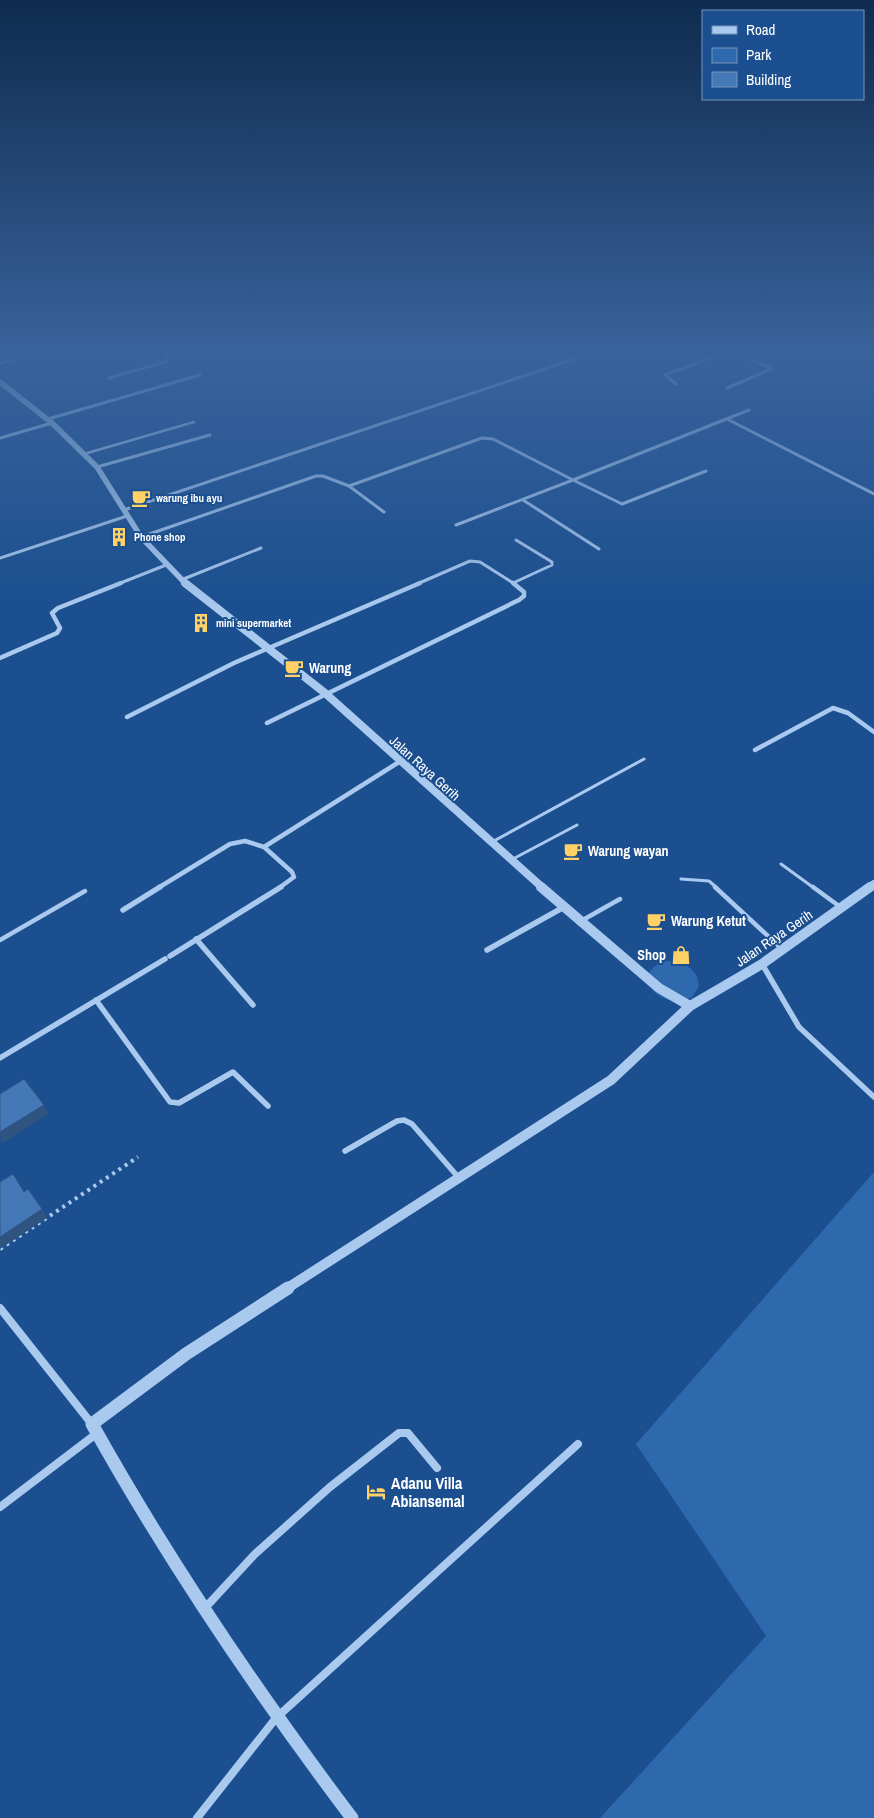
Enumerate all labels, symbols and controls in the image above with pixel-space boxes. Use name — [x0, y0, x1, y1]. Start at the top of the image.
legend — [702, 10, 864, 100]
text: Road — [746, 19, 775, 40]
text: Park — [746, 44, 772, 65]
text: Building — [746, 69, 791, 90]
cafe icon: warung ibu ayu — [130, 487, 152, 509]
place label: warung ibu ayu — [156, 491, 222, 505]
building icon: Phone shop — [108, 526, 130, 548]
place label: Phone shop — [134, 530, 186, 544]
building icon: mini supermarket — [190, 612, 212, 634]
place label: mini supermarket — [216, 616, 291, 630]
cafe icon: Warung — [283, 657, 305, 679]
place label: Warung — [309, 659, 351, 677]
street label: Jalan Raya Gerih — [386, 731, 464, 805]
cafe icon: Warung wayan — [562, 840, 584, 862]
place label: Warung wayan — [588, 842, 669, 860]
street label: Jalan Raya Gerih — [732, 906, 816, 970]
cafe icon: Warung Ketut — [645, 910, 667, 932]
place label: Warung Ketut — [671, 912, 746, 930]
shop icon: Shop — [670, 944, 692, 966]
place label: Shop — [637, 946, 666, 964]
place label: Adanu Villa Abiansemal — [391, 1472, 465, 1512]
hotel icon: Adanu Villa Abiansemal — [365, 1481, 387, 1503]

